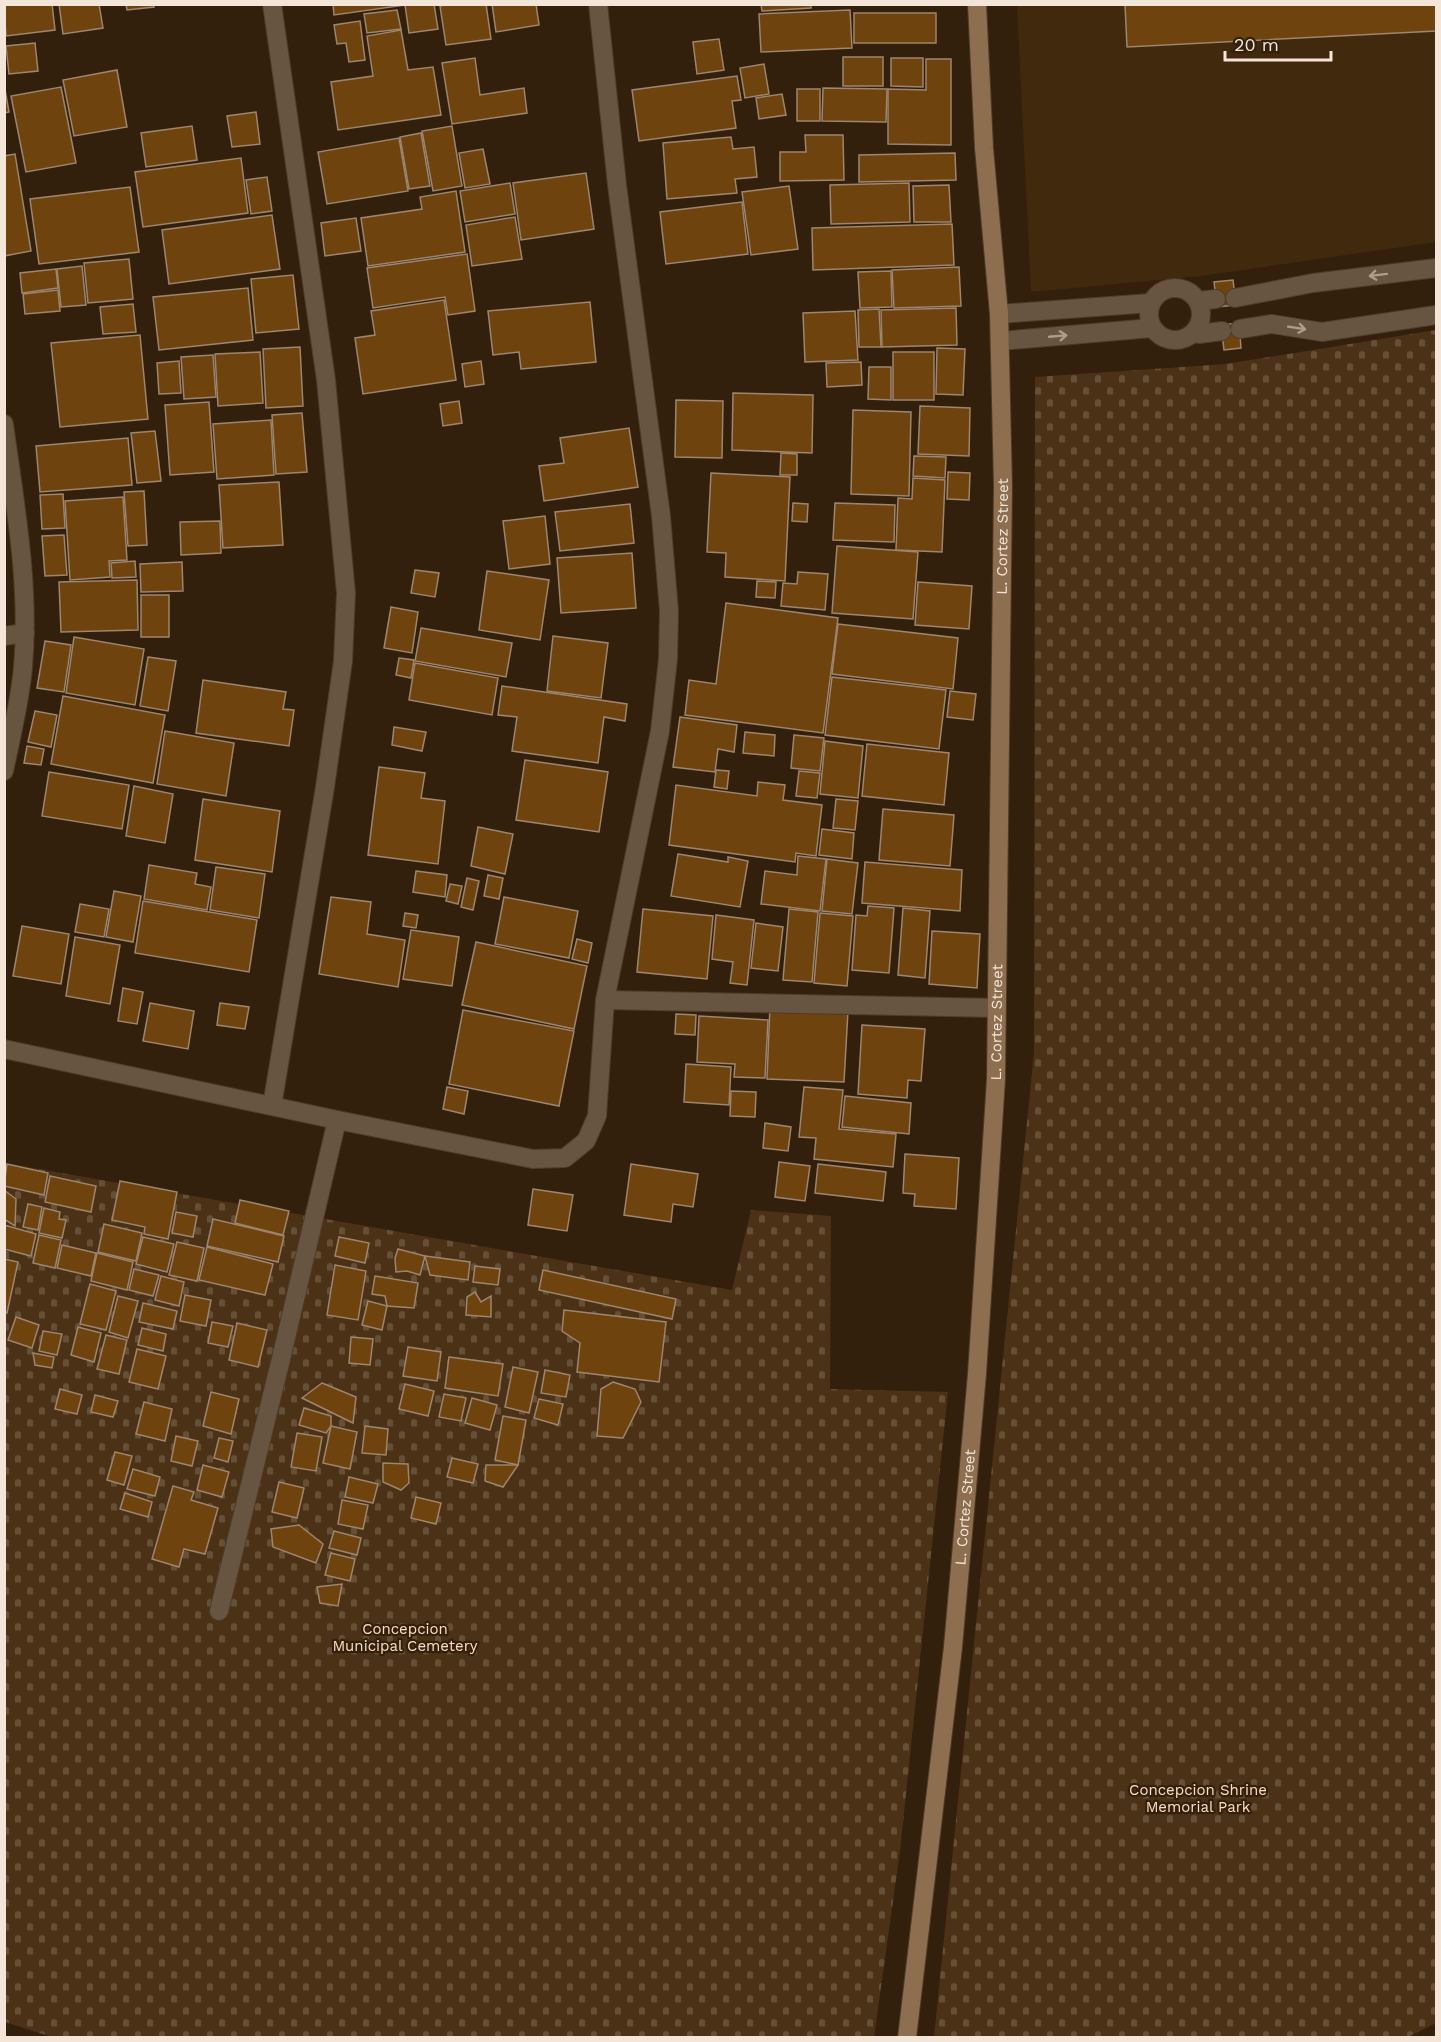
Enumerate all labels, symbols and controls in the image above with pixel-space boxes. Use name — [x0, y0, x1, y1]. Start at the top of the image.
scale bar — [1225, 24, 1332, 62]
text: 20 m — [1234, 34, 1279, 55]
one-way arrow — [1369, 270, 1389, 281]
one-way arrow — [1287, 323, 1307, 334]
one-way arrow — [1047, 330, 1067, 341]
street label: L. Cortez Street — [993, 477, 1012, 595]
street label: L. Cortez Street — [987, 963, 1006, 1081]
street label: L. Cortez Street — [951, 1448, 979, 1566]
park label: Concepcion Municipal Cemetery — [332, 1620, 478, 1655]
park label: Concepcion Shrine Memorial Park — [1129, 1781, 1267, 1816]

